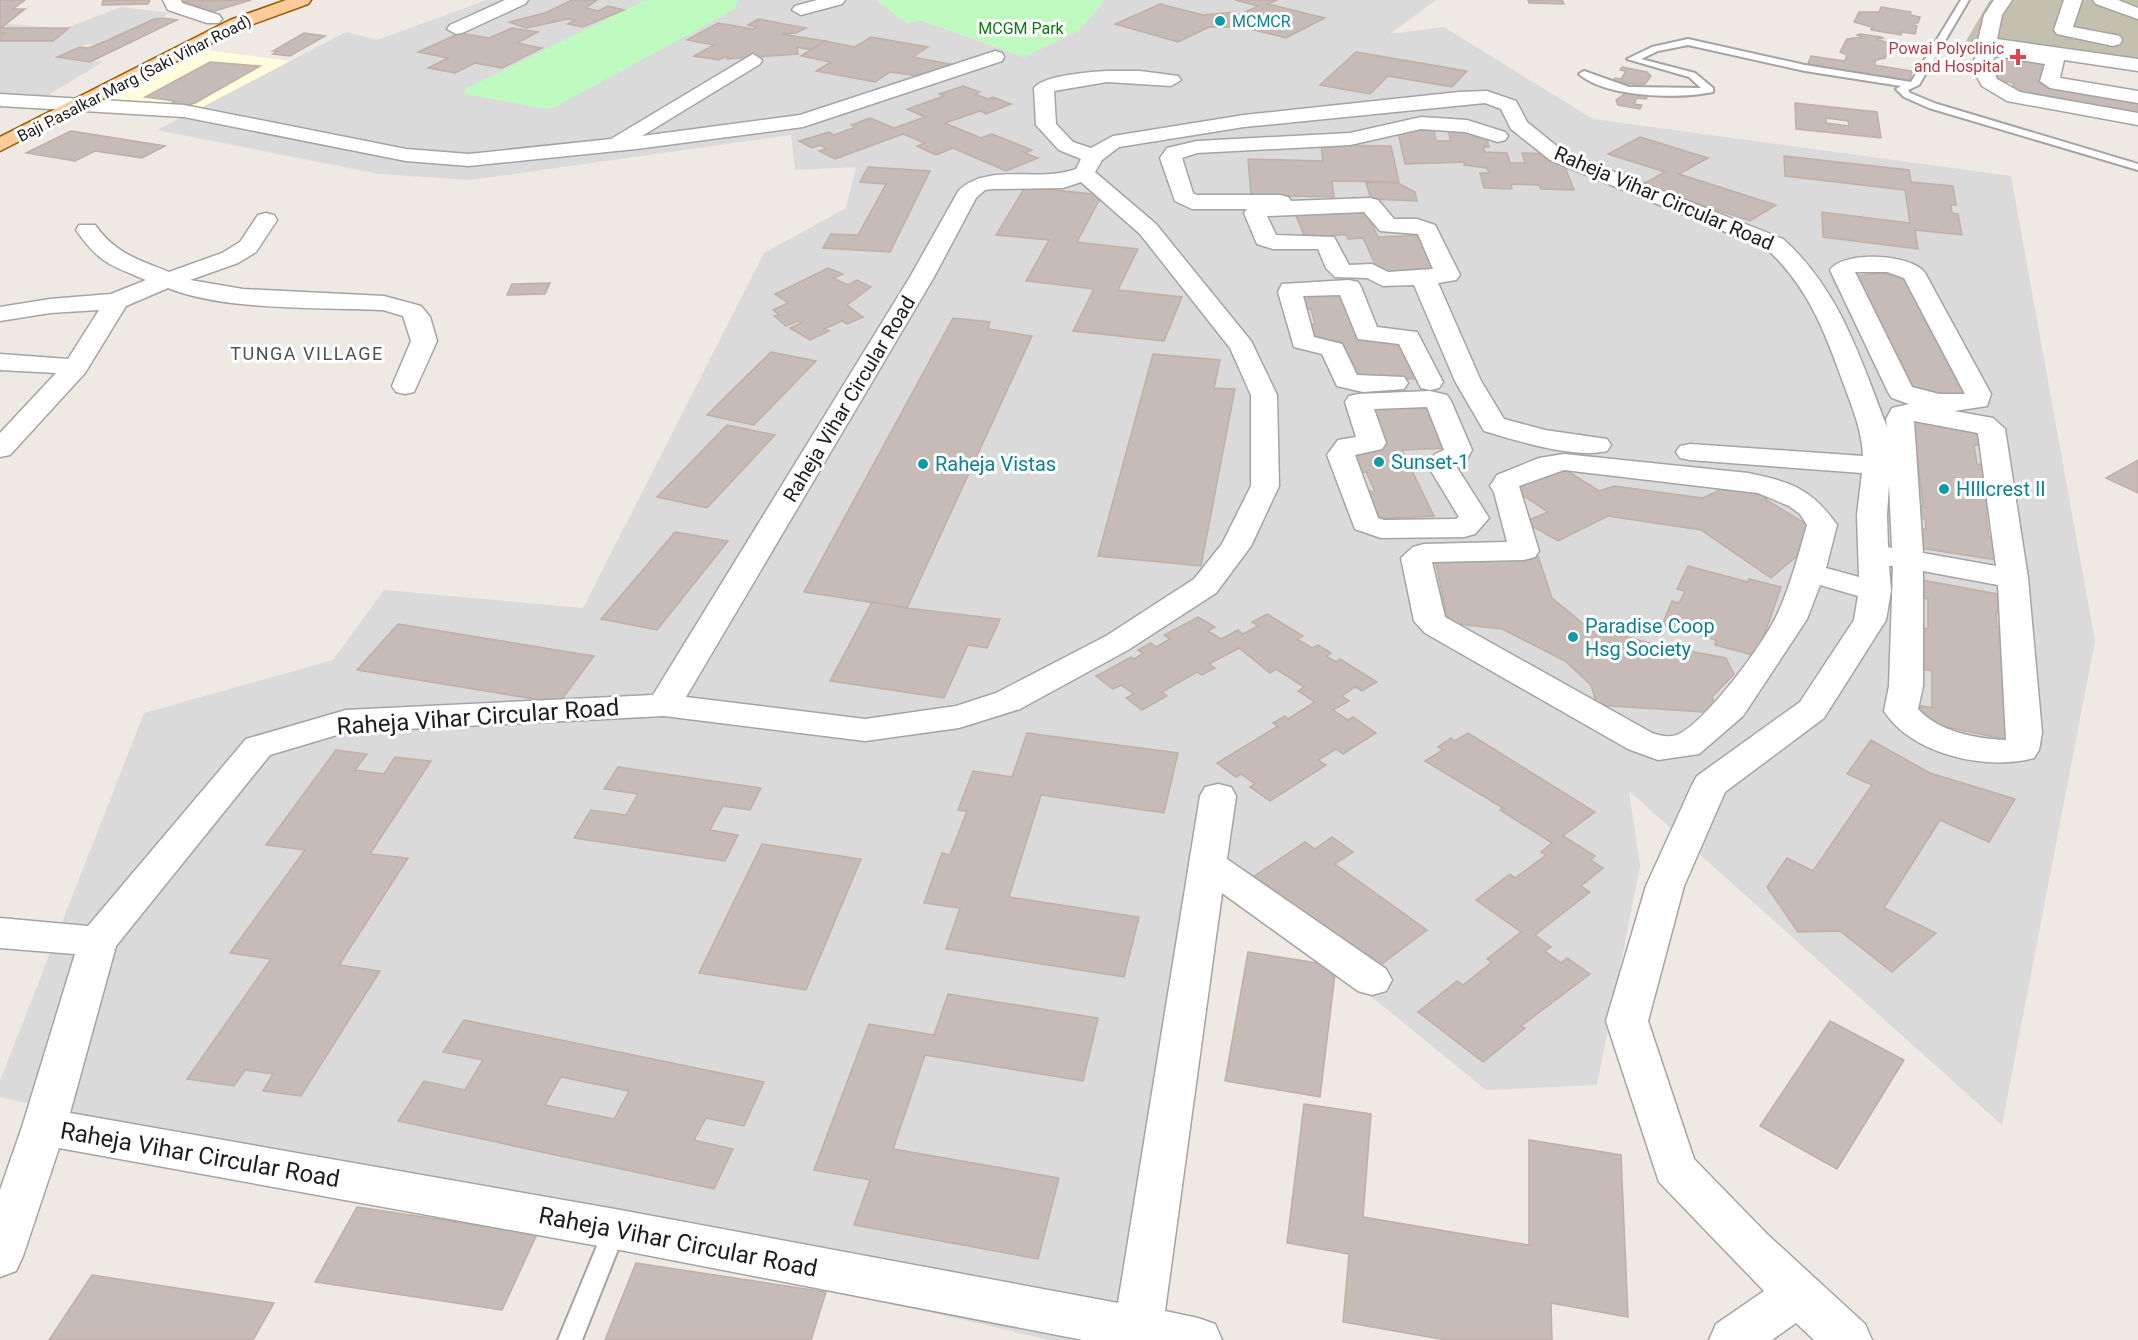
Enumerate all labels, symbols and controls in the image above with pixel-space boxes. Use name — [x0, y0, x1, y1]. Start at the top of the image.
street label: Baji Pasalkar Marg (Saki Vihar Road) — [14, 11, 254, 146]
place label: MCMCR — [1232, 12, 1291, 31]
marker: MCMCR — [1213, 14, 1227, 28]
park label: MCGM Park — [978, 19, 1065, 38]
place label: Powai Polyclinic and Hospital — [1889, 39, 2004, 76]
marker: Powai Polyclinic and Hospital — [2009, 48, 2027, 66]
street label: Raheja Vihar Circular Road — [1551, 141, 1777, 255]
street label: Raheja Vihar Circular Road — [778, 292, 920, 506]
district label: TUNGA VILLAGE — [230, 343, 384, 364]
place label: Sunset-1 — [1391, 450, 1469, 474]
place label: Raheja Vistas — [935, 452, 1056, 476]
marker: Sunset-1 — [1372, 455, 1386, 469]
marker: Raheja Vistas — [916, 457, 930, 471]
place label: HIllcrest II — [1956, 477, 2046, 501]
marker: HIllcrest II — [1937, 482, 1951, 496]
place label: Paradise Coop Hsg Society — [1585, 614, 1715, 661]
marker: Paradise Coop Hsg Society — [1566, 630, 1580, 644]
street label: Raheja Vihar Circular Road — [336, 693, 620, 741]
street label: Raheja Vihar Circular Road — [58, 1117, 342, 1193]
street label: Raheja Vihar Circular Road — [536, 1201, 820, 1283]

